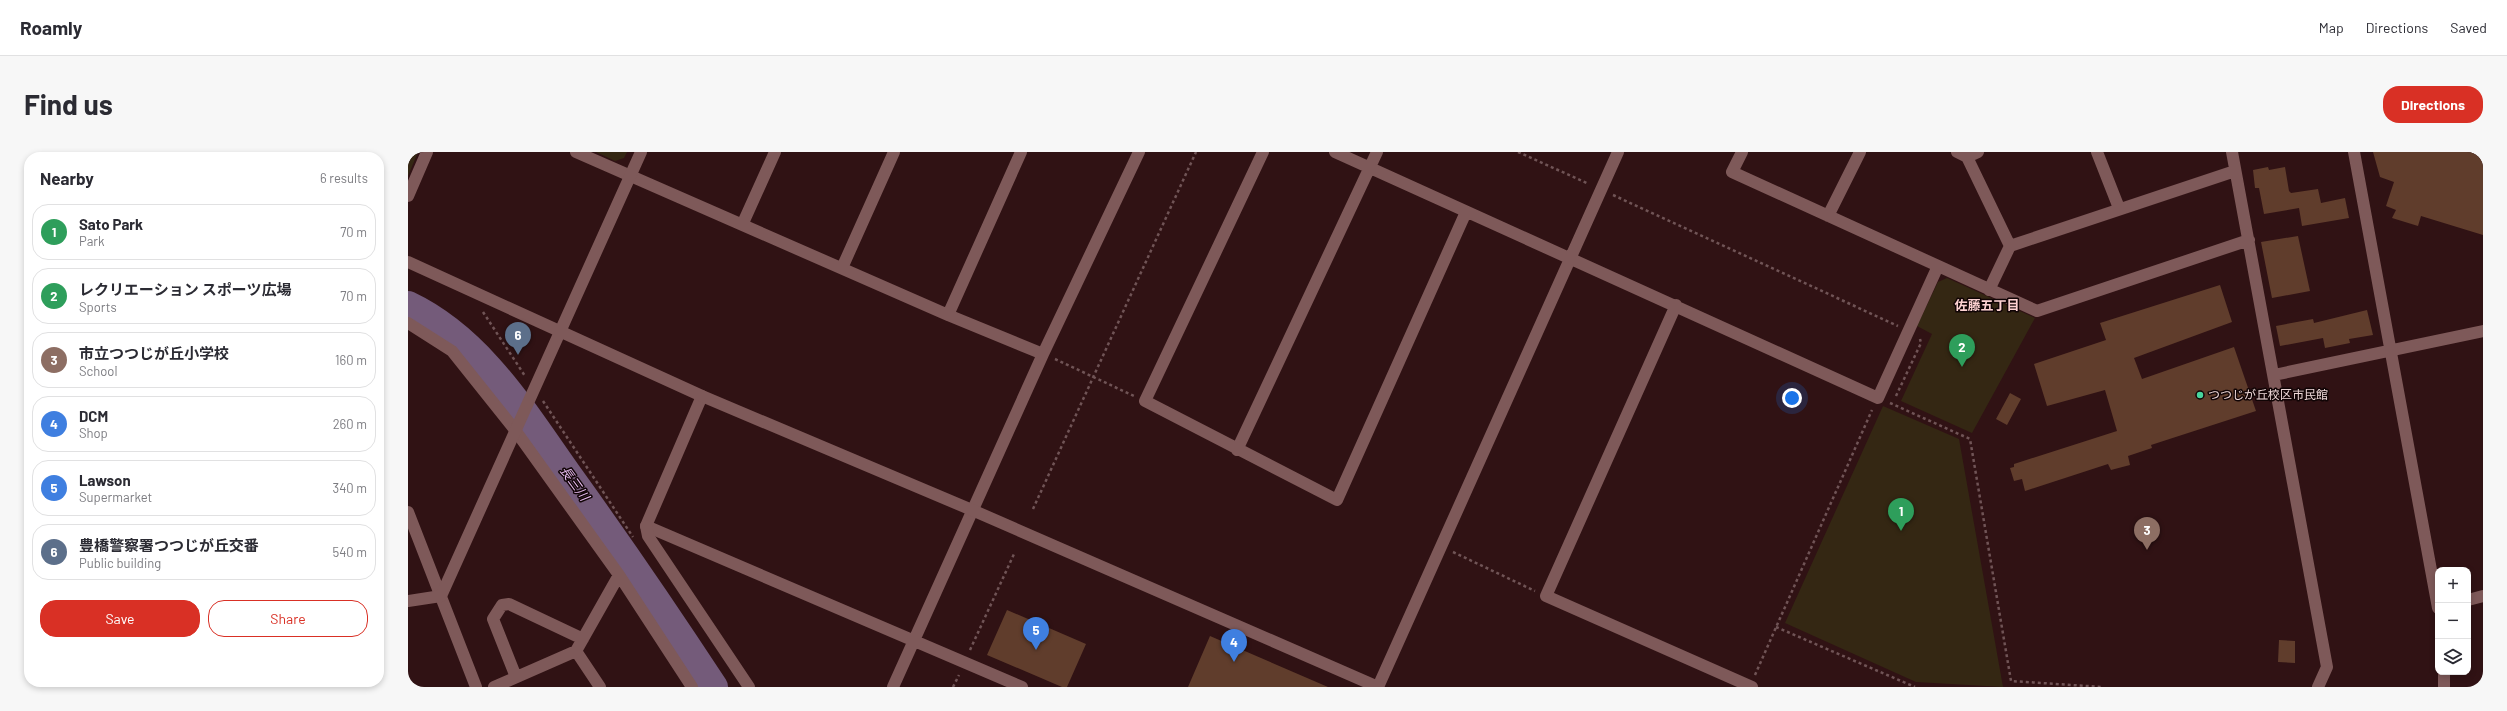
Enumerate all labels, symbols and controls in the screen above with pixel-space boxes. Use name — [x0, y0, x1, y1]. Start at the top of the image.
text: Roamly — [20, 16, 82, 39]
text: Map — [2319, 19, 2344, 36]
text: Directions — [2366, 19, 2428, 36]
text: Saved — [2450, 19, 2487, 36]
button: Directions — [2383, 86, 2483, 123]
text: Find us — [24, 87, 113, 121]
text: Nearby — [40, 168, 94, 188]
text: 6 results — [320, 170, 368, 186]
text: Sato Park — [79, 215, 143, 233]
text: 1 — [52, 224, 56, 240]
text: 70 m — [340, 224, 367, 240]
text: Park — [79, 233, 105, 249]
text: レクリエーション スポーツ広場 — [79, 280, 291, 298]
text: 2 — [50, 288, 58, 304]
text: 70 m — [340, 288, 367, 304]
district label: 佐藤五丁目 — [1954, 297, 2020, 313]
text: Sports — [79, 299, 117, 315]
pin: 6 — [505, 322, 531, 355]
pin: 2 — [1949, 334, 1975, 367]
text: 市立つつじが丘小学校 — [79, 344, 229, 362]
text: 3 — [50, 352, 58, 368]
text: 160 m — [335, 352, 367, 368]
text: School — [79, 363, 117, 379]
place label: つつじが丘校区市民館 — [2208, 387, 2328, 401]
your location — [1782, 388, 1802, 408]
marker: つつじが丘校区市民館 — [2195, 390, 2205, 400]
text: DCM — [79, 407, 108, 425]
text: 4 — [50, 416, 58, 432]
text: 260 m — [333, 416, 367, 432]
text: Shop — [79, 425, 108, 441]
water label: 長三川 — [557, 463, 594, 505]
text: Lawson — [79, 471, 131, 489]
text: 5 — [50, 480, 58, 496]
text: 340 m — [332, 480, 367, 496]
text: Supermarket — [79, 489, 152, 505]
pin: 1 — [1888, 498, 1914, 531]
pin: 3 — [2134, 517, 2160, 550]
text: 豊橋警察署つつじが丘交番 — [79, 536, 259, 554]
text: 6 — [51, 544, 57, 560]
text: 540 m — [332, 544, 367, 560]
text: Public building — [79, 555, 161, 571]
map controls — [2435, 567, 2471, 675]
button: + — [2435, 567, 2471, 603]
button: Save — [40, 600, 200, 637]
button: Share — [208, 600, 368, 637]
button: − — [2435, 603, 2471, 639]
pin: 5 — [1023, 617, 1049, 650]
pin: 4 — [1221, 629, 1247, 662]
button: layers — [2435, 639, 2471, 675]

